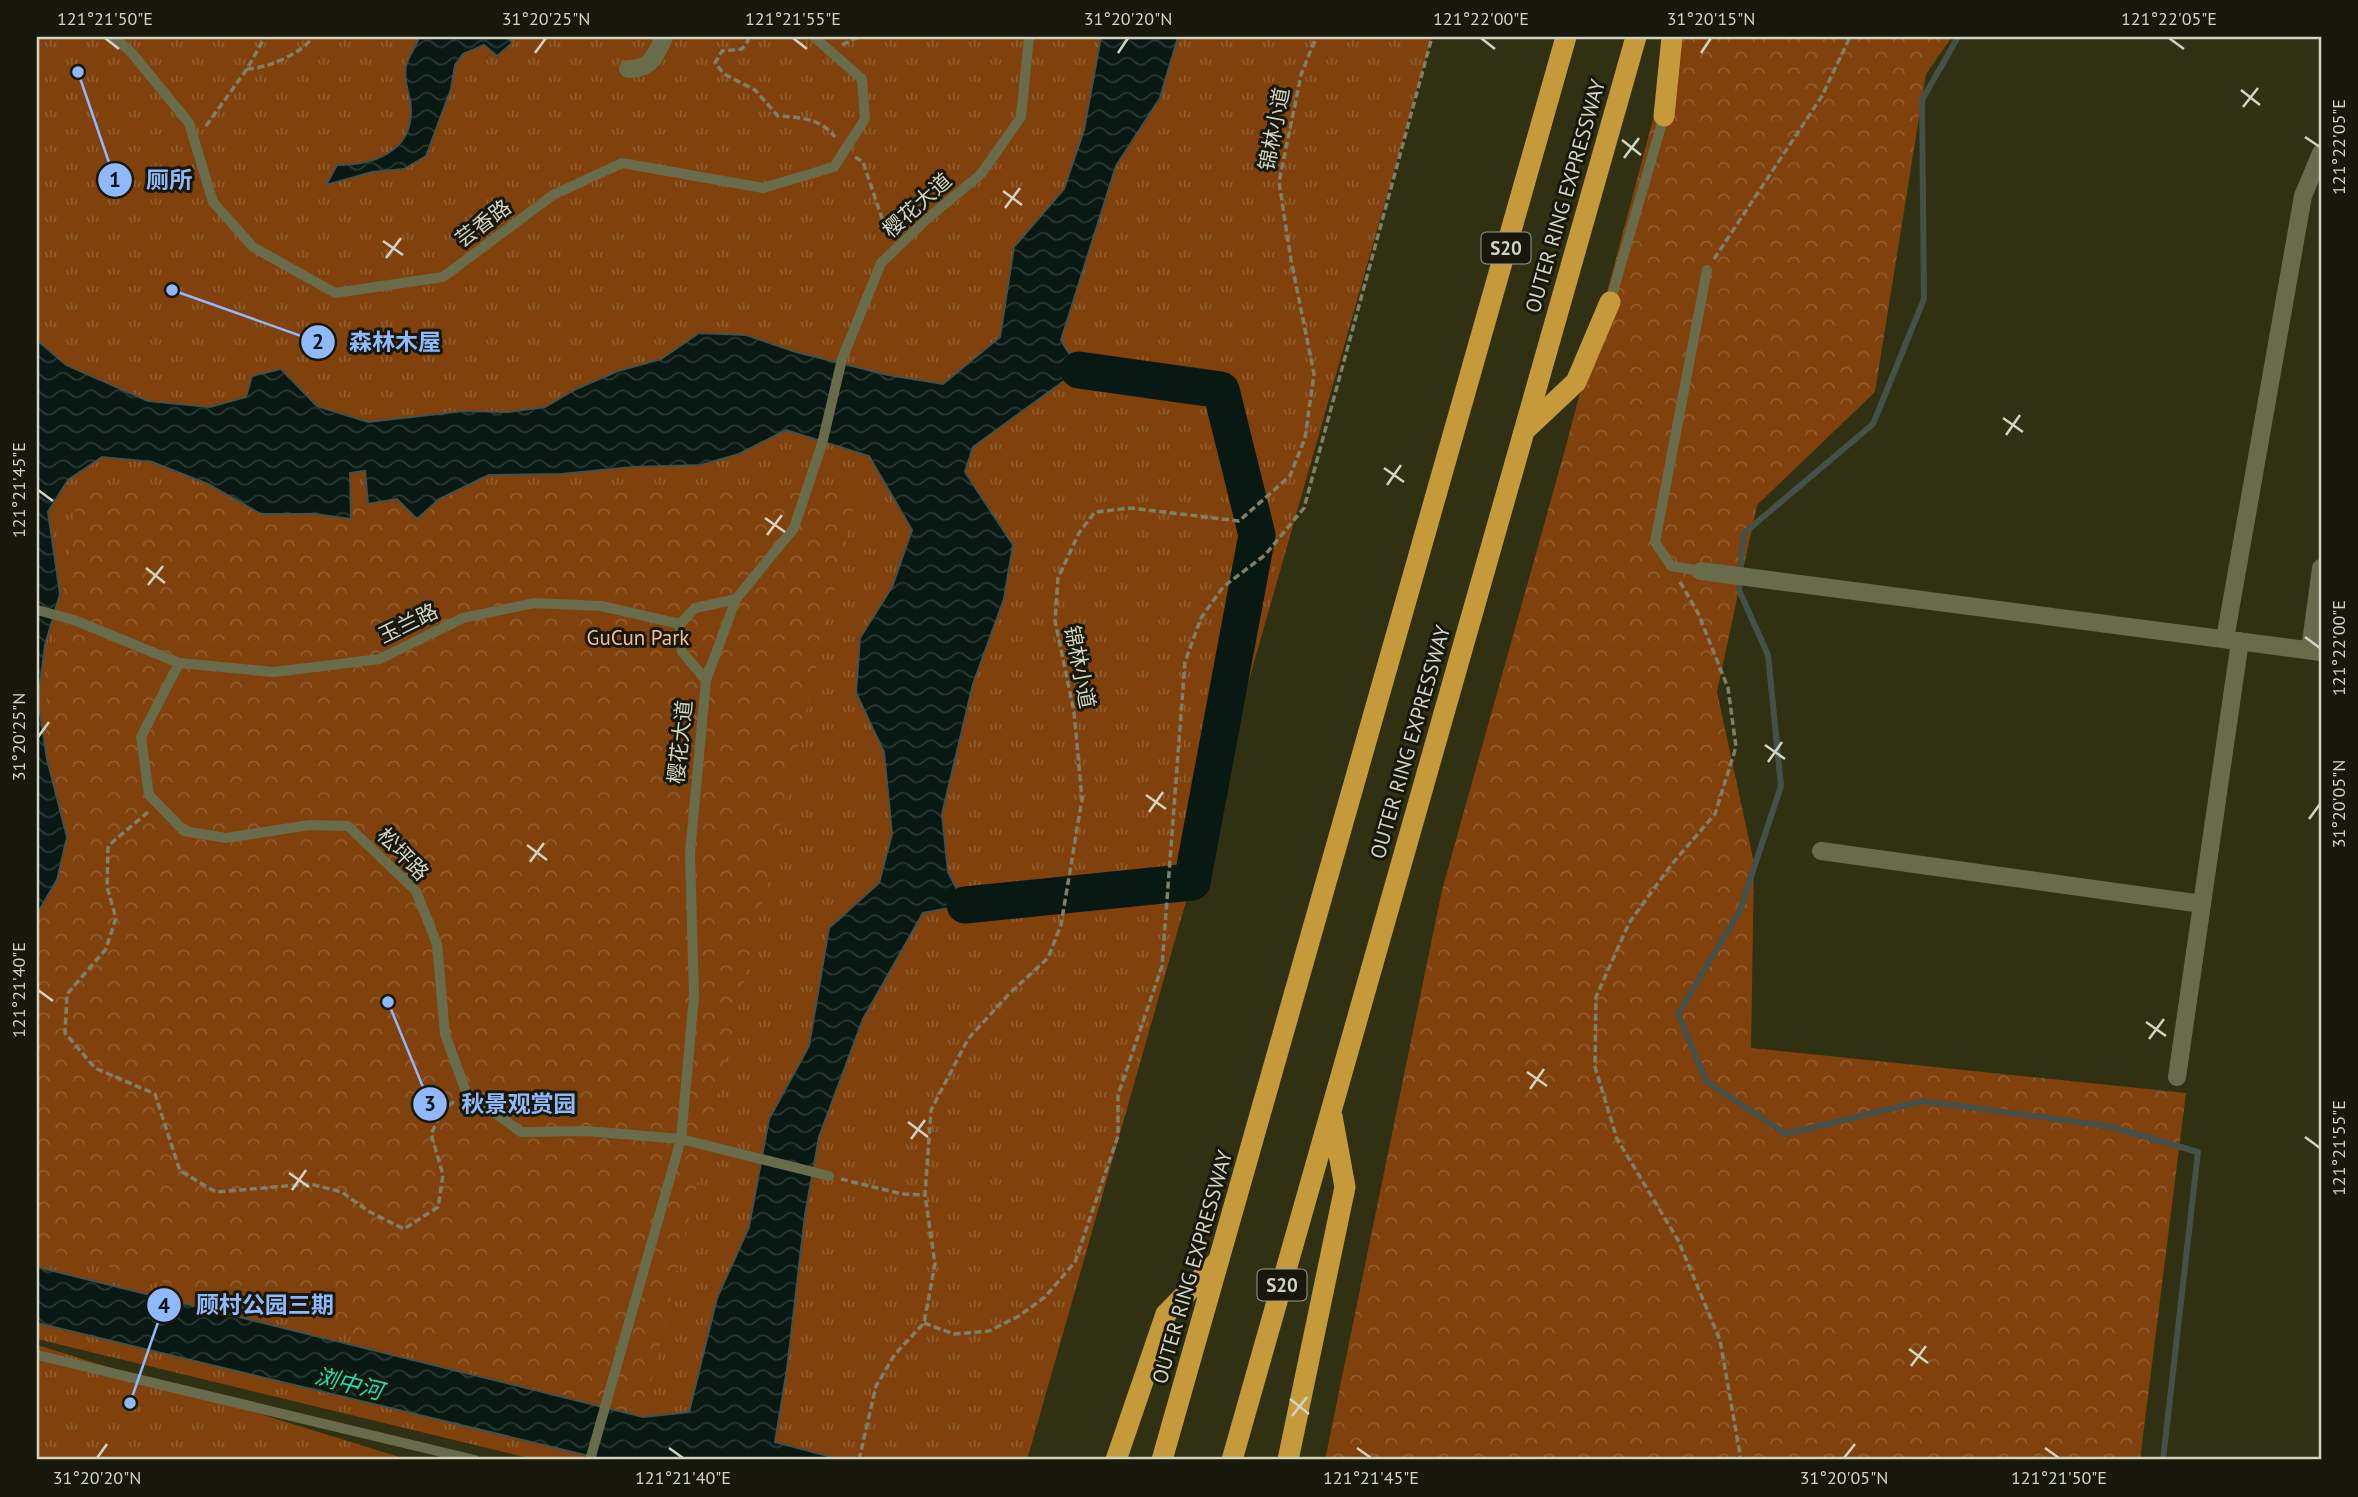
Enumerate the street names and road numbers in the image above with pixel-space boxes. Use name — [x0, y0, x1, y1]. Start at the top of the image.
street label: OUTER RING EXPRESSWAY — [1519, 76, 1611, 316]
street label: 锦林小道 — [1253, 85, 1295, 173]
street label: 樱花大道 — [877, 167, 957, 243]
street label: 芸香路 — [450, 193, 516, 253]
road number: S20 — [1482, 232, 1530, 264]
street label: 玉兰路 — [374, 597, 442, 649]
street label: OUTER RING EXPRESSWAY — [1364, 622, 1456, 862]
street label: 锦林小道 — [1059, 623, 1101, 711]
street label: 樱花大道 — [662, 699, 698, 785]
street label: 松坪路 — [371, 822, 435, 886]
street label: OUTER RING EXPRESSWAY — [1146, 1147, 1238, 1387]
road number: S20 — [1258, 1270, 1306, 1301]

